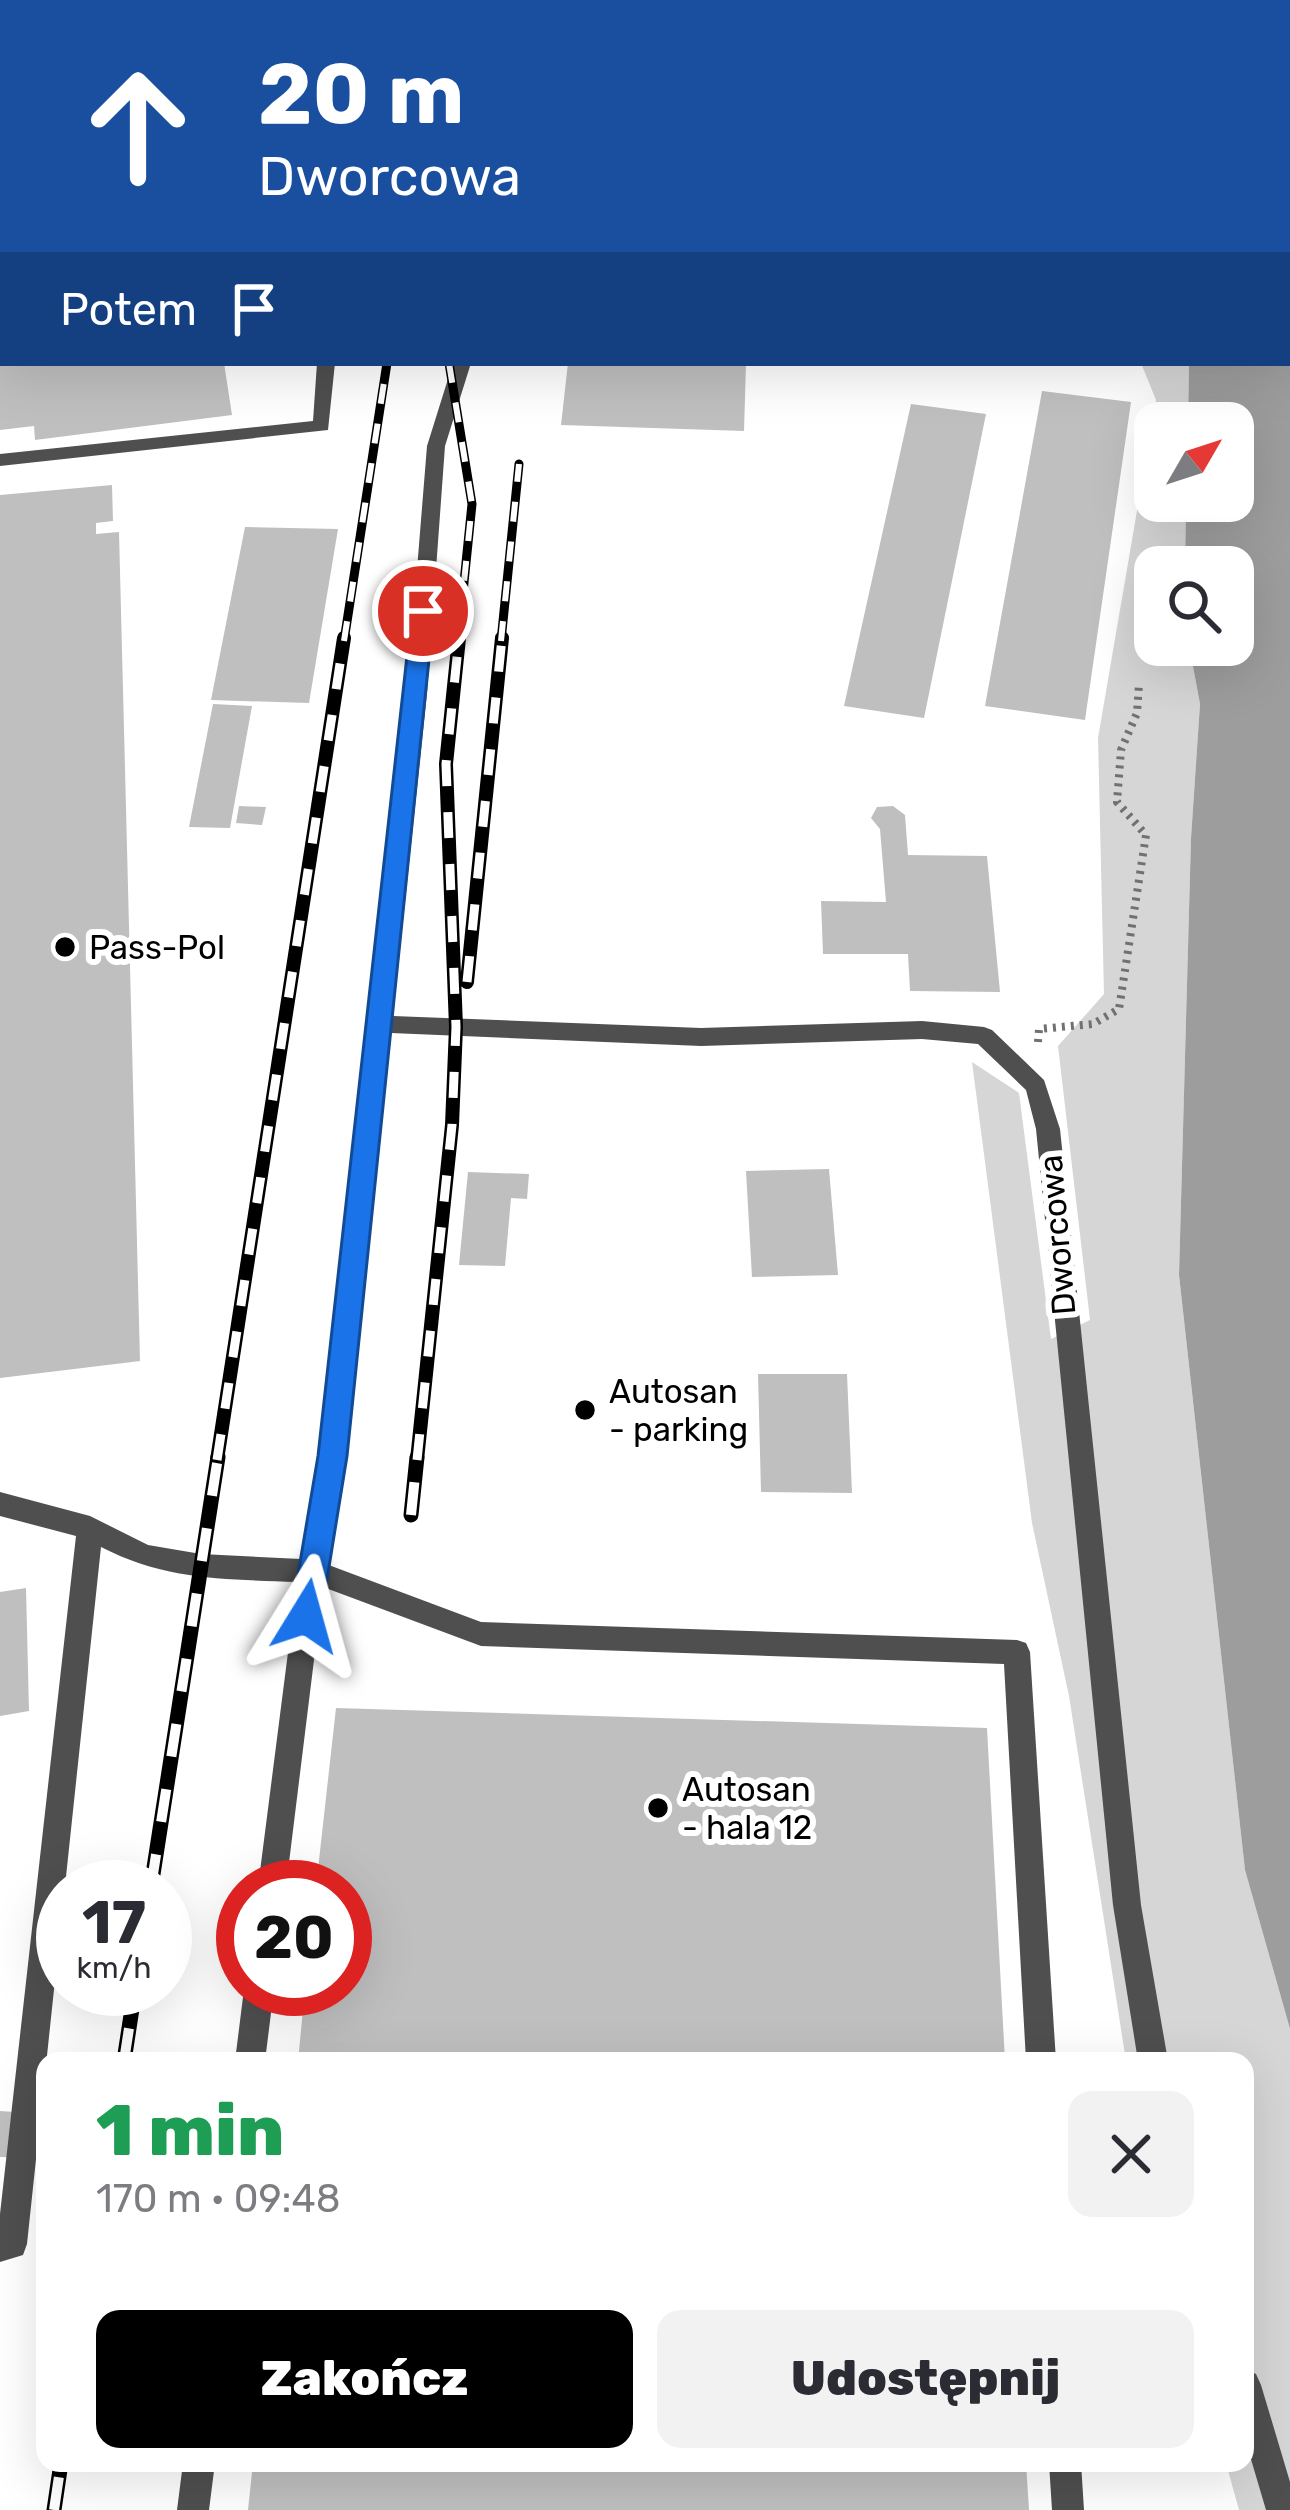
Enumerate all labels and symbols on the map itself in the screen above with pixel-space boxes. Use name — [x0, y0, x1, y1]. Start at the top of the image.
north arrow — [1134, 402, 1254, 522]
pin — [372, 560, 474, 662]
place label: Pass-Pol — [89, 928, 225, 967]
marker: Pass-Pol — [52, 934, 78, 960]
street label: Dworcowa — [1031, 1153, 1083, 1317]
place label: Autosan - parking — [609, 1372, 748, 1449]
marker: Autosan - parking — [572, 1397, 598, 1423]
position arrow — [243, 1553, 369, 1679]
place label: Autosan - hala 12 — [682, 1770, 812, 1847]
marker: Autosan - hala 12 — [645, 1795, 671, 1821]
speed limit sign: 20 — [216, 1860, 372, 2016]

